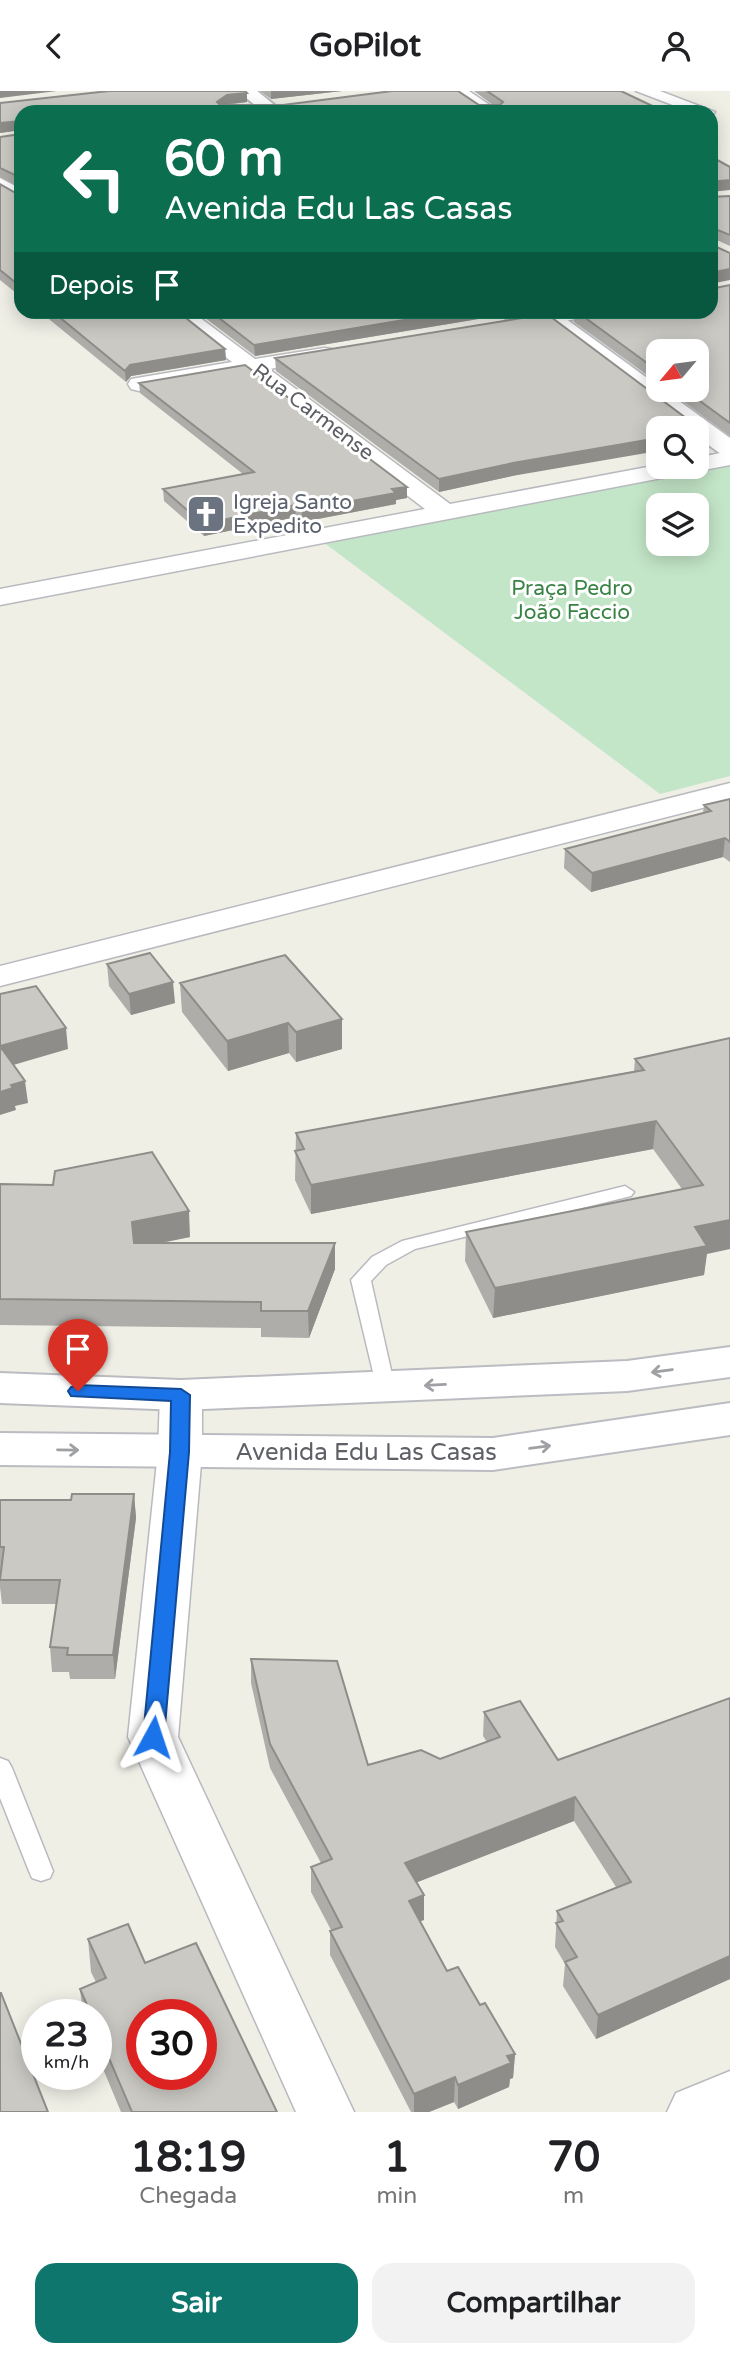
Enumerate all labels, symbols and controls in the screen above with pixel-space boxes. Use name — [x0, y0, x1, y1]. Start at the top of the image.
icon: back — [35, 27, 73, 65]
text: GoPilot — [309, 27, 421, 65]
icon: person — [657, 27, 695, 65]
text: 60 m — [164, 130, 283, 189]
icon: left — [49, 133, 140, 224]
text: Avenida Edu Las Casas — [164, 190, 513, 228]
icon: arrive — [148, 266, 186, 304]
text: Depois — [49, 270, 134, 301]
north arrow — [646, 339, 709, 403]
map controls — [646, 339, 709, 556]
street label: Rua Carmense — [247, 358, 379, 466]
button: search — [646, 416, 709, 479]
place label: Igreja Santo Expedito — [233, 490, 352, 539]
church icon: Igreja Santo Expedito — [185, 493, 227, 535]
button: layers — [646, 493, 709, 556]
park label: Praça Pedro João Faccio — [511, 576, 633, 625]
pin — [48, 1319, 108, 1391]
icon: arrive — [59, 1330, 97, 1368]
one-way arrow — [652, 1365, 674, 1378]
one-way arrow — [425, 1379, 447, 1392]
street label: Avenida Edu Las Casas — [235, 1438, 497, 1467]
one-way arrow — [528, 1441, 551, 1454]
one-way arrow — [56, 1443, 79, 1457]
position arrow — [116, 1700, 190, 1774]
speed limit sign: 30 — [126, 1999, 217, 2090]
text: 23 — [45, 2014, 88, 2056]
text: km/h — [44, 2051, 89, 2073]
text: 18:19 — [130, 2132, 246, 2183]
text: 1 — [384, 2132, 410, 2183]
text: 70 — [547, 2132, 600, 2183]
text: Chegada — [139, 2182, 237, 2210]
text: min — [376, 2182, 417, 2210]
text: m — [563, 2182, 584, 2210]
button: Sair — [35, 2263, 358, 2343]
button: Compartilhar — [372, 2263, 695, 2343]

